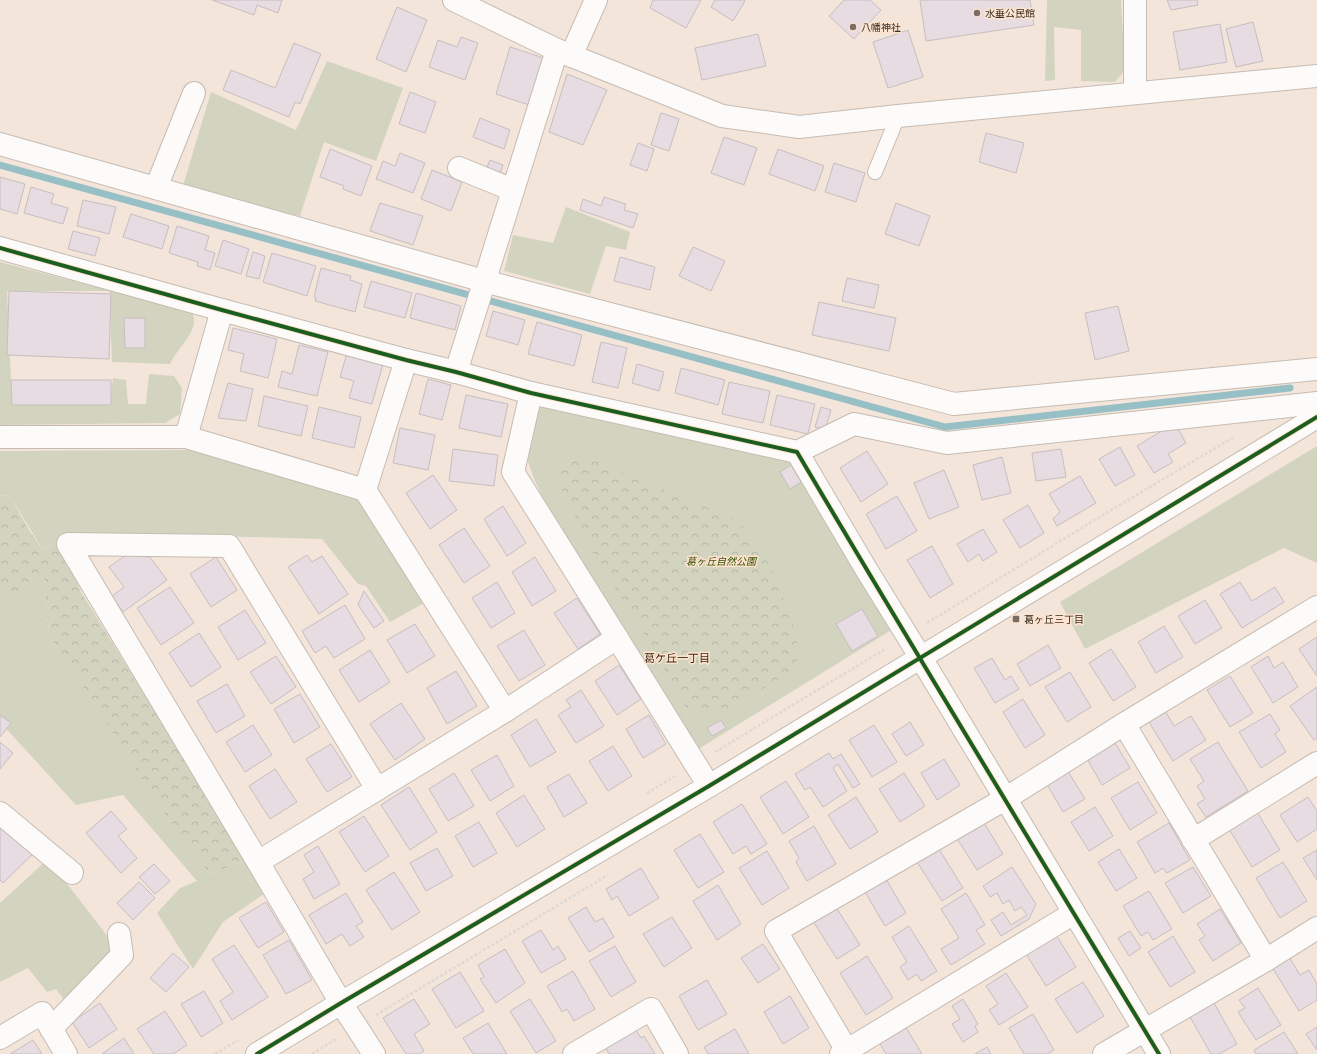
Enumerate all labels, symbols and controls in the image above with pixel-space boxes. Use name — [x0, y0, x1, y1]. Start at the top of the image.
place label: 水垂公民館 — [985, 7, 1035, 20]
marker: 水垂公民館 — [972, 8, 982, 18]
place label: 八幡神社 — [861, 21, 901, 34]
marker: 八幡神社 — [848, 22, 858, 32]
park label: 葛ヶ丘自然公園 — [686, 555, 758, 568]
place label: 葛ヶ丘三丁目 — [1024, 613, 1084, 626]
marker: 葛ヶ丘三丁目 — [1011, 614, 1021, 624]
district label: 葛ケ丘一丁目 — [644, 651, 710, 665]

